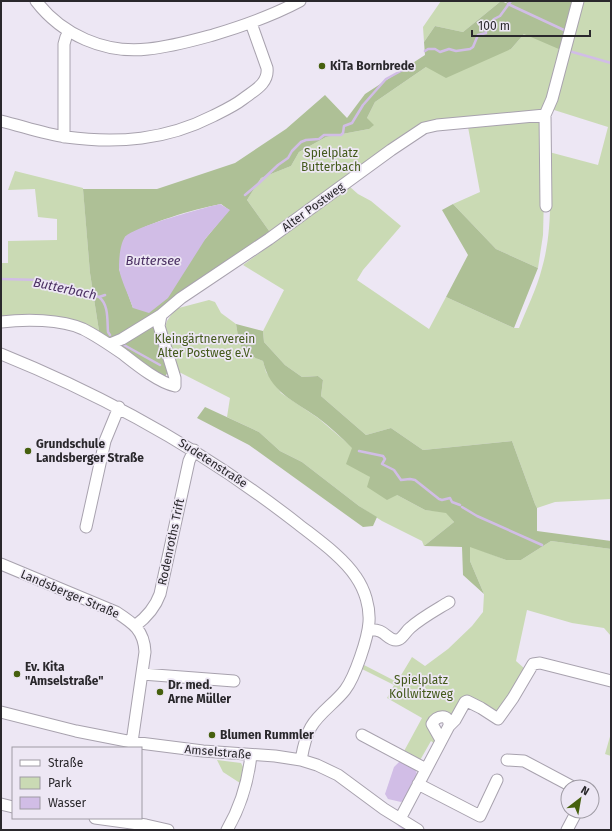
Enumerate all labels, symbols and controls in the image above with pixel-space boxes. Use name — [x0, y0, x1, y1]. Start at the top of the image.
scale bar — [472, 12, 590, 38]
text: 100 m — [478, 19, 510, 33]
place label: KiTa Bornbrede — [330, 59, 415, 73]
marker: KiTa Bornbrede — [317, 61, 327, 71]
park label: Spielplatz Butterbach — [301, 146, 361, 174]
street label: Alter Postweg — [279, 179, 348, 234]
water label: Buttersee — [125, 253, 181, 268]
water label: Butterbach — [32, 274, 98, 303]
park label: Kleingärtnerverein Alter Postweg e.V. — [155, 332, 255, 360]
street label: Sudetenstraße — [176, 436, 250, 490]
place label: Grundschule Landsberger Straße — [36, 437, 144, 465]
marker: Grundschule Landsberger Straße — [23, 446, 33, 456]
street label: Rodenroths Trift — [155, 497, 187, 587]
street label: Landsberger Straße — [18, 567, 122, 621]
place label: Ev. Kita "Amselstraße" — [25, 660, 104, 688]
marker: Ev. Kita "Amselstraße" — [12, 669, 22, 679]
park label: Spielplatz Kollwitzweg — [389, 673, 454, 701]
place label: Dr. med. Arne Müller — [167, 678, 231, 706]
marker: Dr. med. Arne Müller — [155, 687, 165, 697]
place label: Blumen Rummler — [220, 728, 314, 742]
marker: Blumen Rummler — [207, 730, 217, 740]
street label: Amselstraße — [184, 742, 252, 762]
legend — [12, 747, 142, 819]
text: Straße — [48, 756, 83, 770]
text: Park — [48, 776, 72, 790]
north arrow — [560, 779, 600, 819]
text: N — [578, 783, 591, 798]
text: Wasser — [48, 796, 87, 810]

